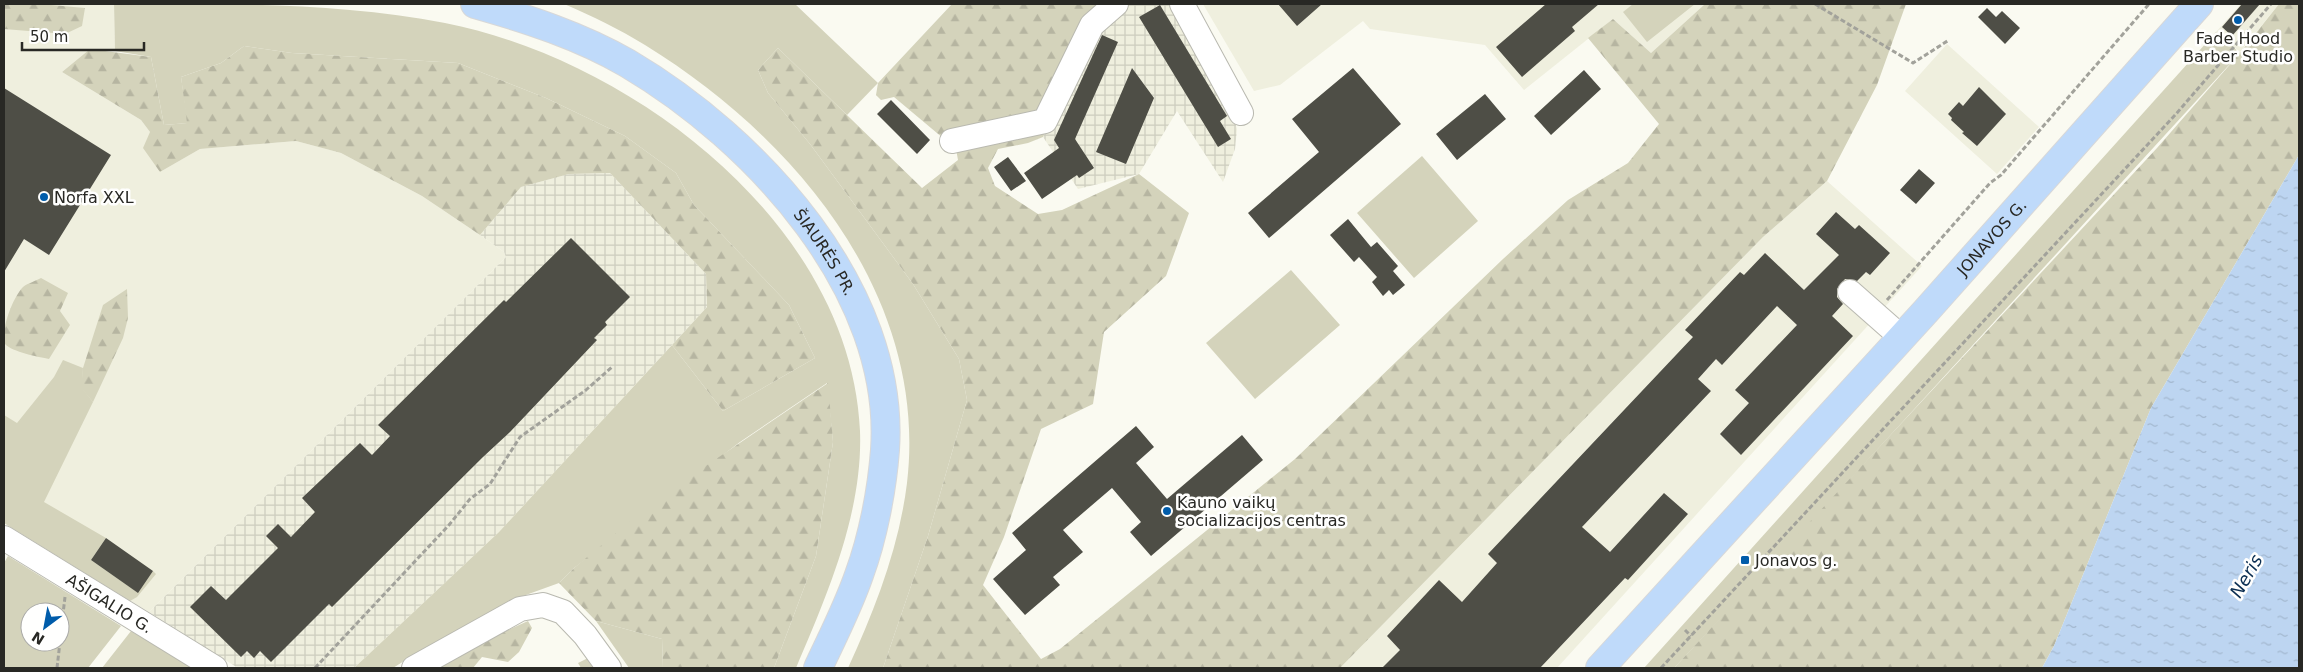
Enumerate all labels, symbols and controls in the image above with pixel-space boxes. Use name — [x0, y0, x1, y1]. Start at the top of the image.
marker: Fade Hood Barber Studio — [2232, 14, 2244, 26]
scale bar — [22, 20, 145, 52]
text: 50 m — [30, 28, 68, 46]
place label: Fade Hood Barber Studio — [2183, 29, 2293, 66]
place label: Norfa XXL — [54, 188, 134, 207]
marker: Norfa XXL — [38, 191, 50, 203]
street label: JONAVOS G. — [1952, 195, 2030, 280]
street label: ŠIAURĖS PR. — [790, 205, 860, 299]
place label: Kauno vaikų socializacijos centras — [1177, 493, 1346, 530]
marker: Kauno vaikų socializacijos centras — [1161, 505, 1173, 517]
place label: Jonavos g. — [1754, 551, 1837, 570]
water label: Neris — [2225, 551, 2267, 601]
marker: Jonavos g. — [1739, 554, 1751, 566]
street label: AŠIGALIO G. — [63, 569, 156, 637]
north arrow — [20, 602, 70, 652]
text: N — [29, 628, 47, 648]

